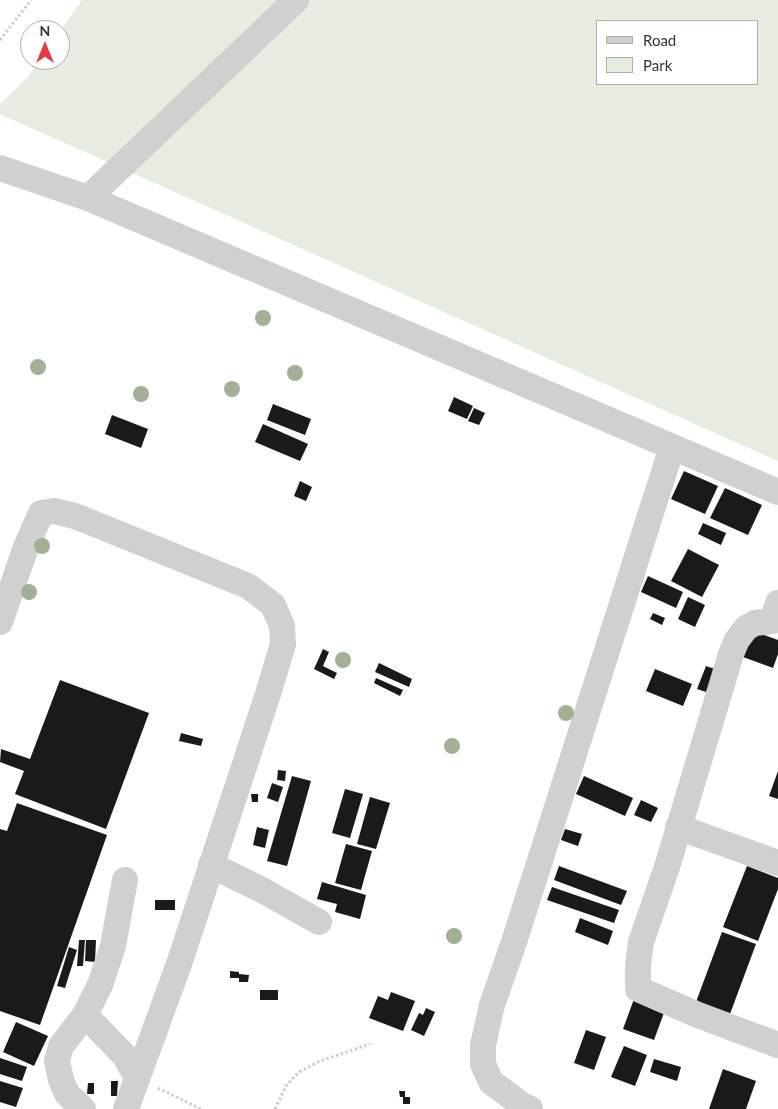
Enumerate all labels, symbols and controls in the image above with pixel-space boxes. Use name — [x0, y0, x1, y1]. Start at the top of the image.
north arrow — [20, 20, 70, 70]
legend — [596, 20, 758, 85]
text: N — [40, 22, 50, 39]
text: Road — [643, 31, 676, 49]
text: Park — [643, 56, 672, 74]

